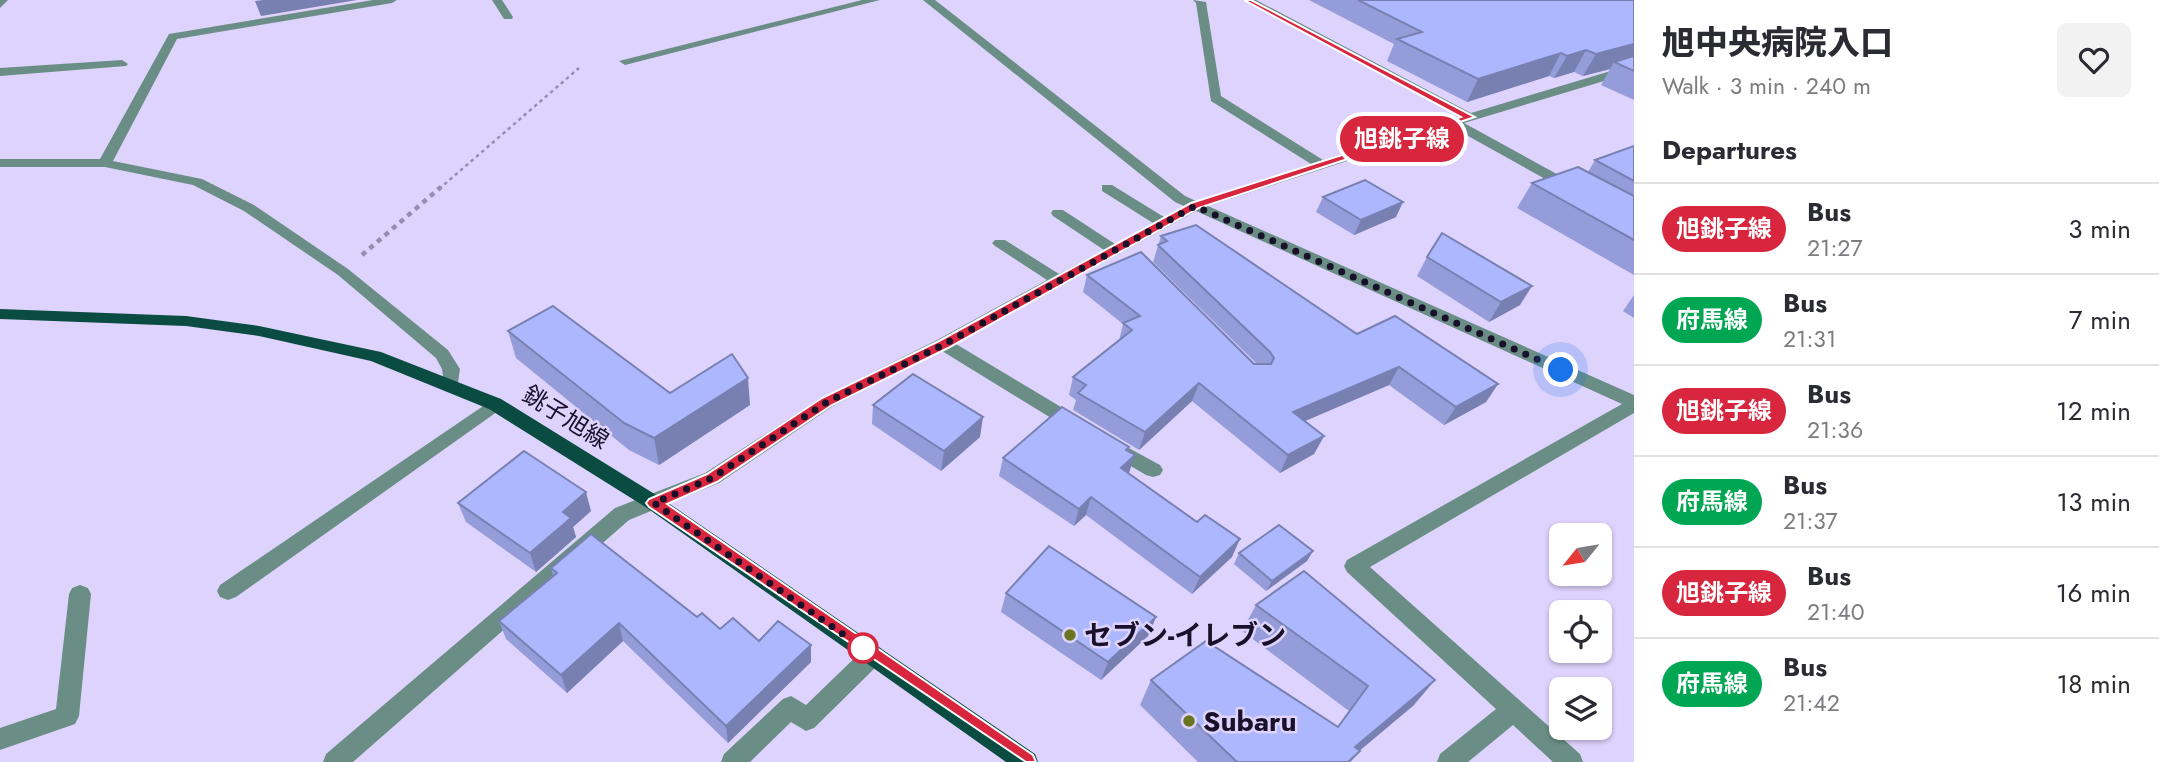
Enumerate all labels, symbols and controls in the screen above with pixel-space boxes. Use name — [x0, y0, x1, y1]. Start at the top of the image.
text: 旭中央病院入口 — [1662, 19, 1893, 66]
button: heart — [2057, 23, 2131, 97]
text: Walk · 3 min · 240 m — [1662, 69, 1871, 103]
line badge: 旭銚子線 — [1353, 116, 1451, 162]
text: 旭銚子線 — [1354, 121, 1450, 156]
text: Departures — [1662, 131, 1797, 169]
text: Bus — [1807, 193, 1851, 231]
text: 3 min — [2068, 210, 2131, 248]
text: 旭銚子線 — [1676, 211, 1772, 246]
text: 21:27 — [1807, 231, 1863, 265]
text: Bus — [1783, 284, 1827, 322]
text: 7 min — [2069, 301, 2131, 339]
text: 府馬線 — [1676, 302, 1748, 337]
text: 21:31 — [1783, 322, 1836, 356]
your location — [1543, 352, 1578, 387]
text: Bus — [1807, 375, 1851, 413]
street label: 銚子旭線 — [516, 377, 616, 457]
text: 12 min — [2056, 392, 2131, 430]
text: 旭銚子線 — [1676, 393, 1772, 428]
text: 21:36 — [1807, 413, 1863, 447]
text: Bus — [1783, 466, 1827, 504]
text: 13 min — [2057, 483, 2131, 521]
text: 府馬線 — [1676, 484, 1748, 519]
text: 21:37 — [1783, 504, 1838, 538]
north arrow — [1549, 523, 1612, 586]
map controls — [1549, 523, 1612, 740]
text: Bus — [1807, 557, 1851, 595]
text: 16 min — [2056, 574, 2131, 612]
text: 旭銚子線 — [1676, 575, 1772, 610]
text: 21:40 — [1807, 595, 1865, 629]
button: locate — [1549, 600, 1612, 663]
place label: セブン-イレブン — [1084, 615, 1286, 656]
marker: セブン-イレブン — [1062, 627, 1078, 643]
unlabelled marker — [848, 633, 878, 663]
text: Bus — [1783, 648, 1827, 686]
text: 18 min — [2057, 665, 2131, 703]
text: 府馬線 — [1676, 666, 1748, 701]
button: layers — [1549, 677, 1612, 740]
text: 21:42 — [1783, 686, 1840, 720]
place label: Subaru — [1203, 701, 1297, 742]
marker: Subaru — [1181, 713, 1197, 729]

